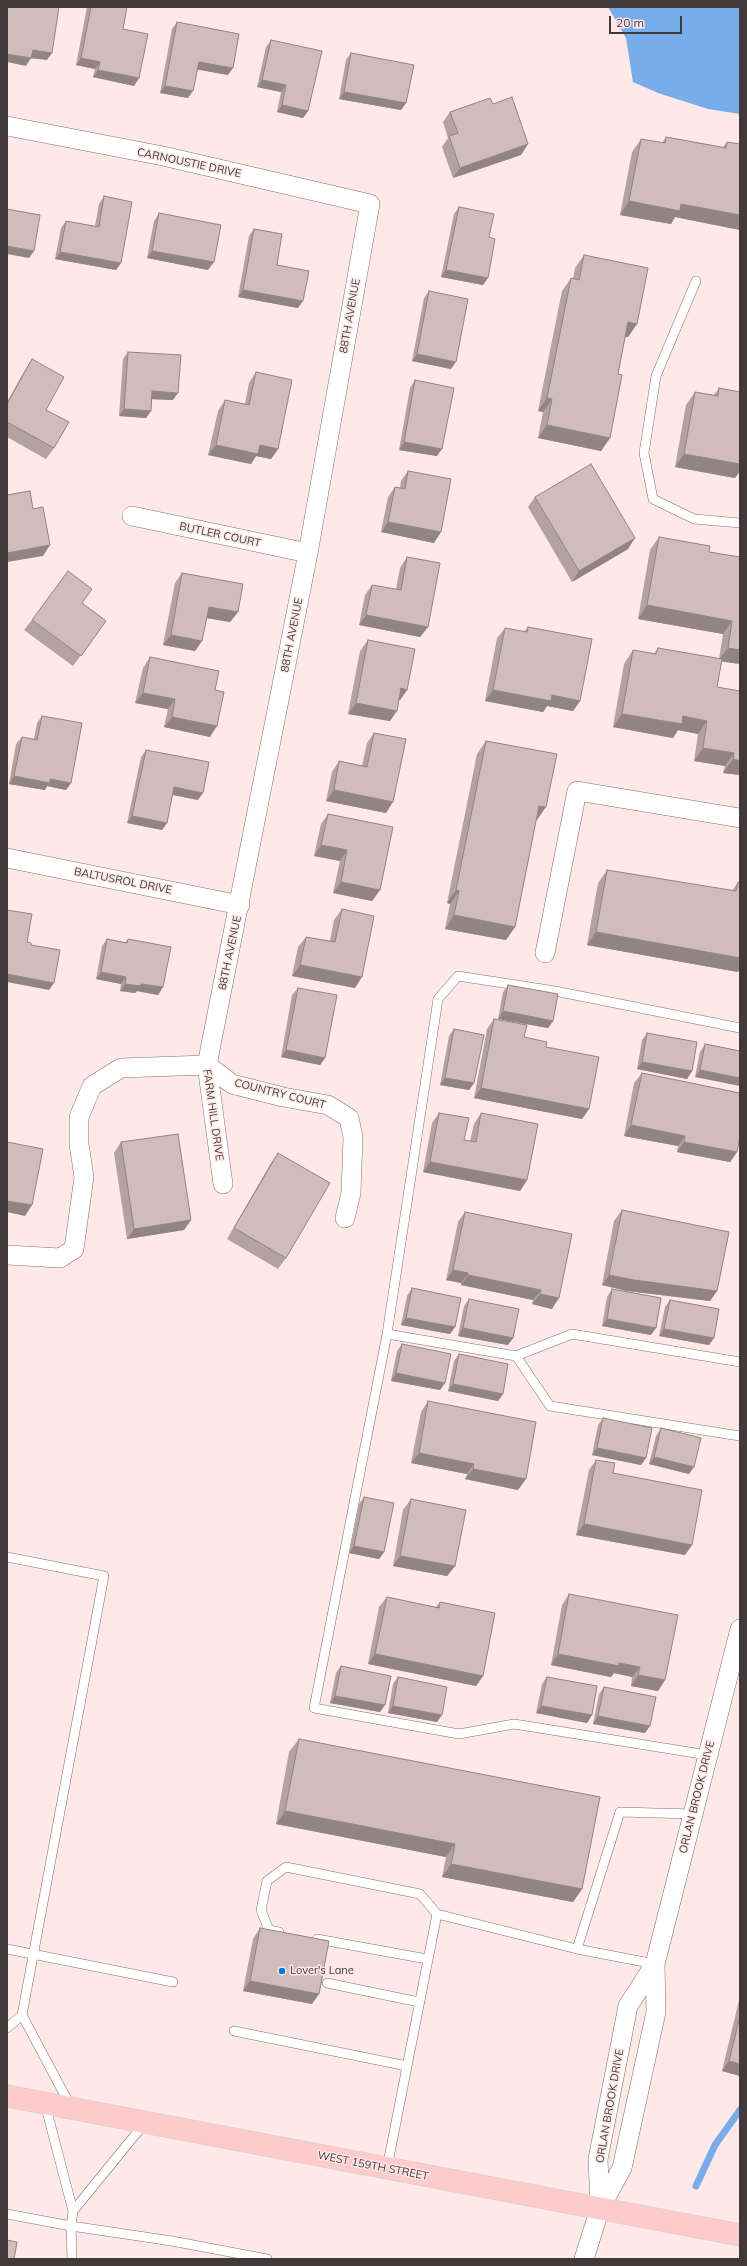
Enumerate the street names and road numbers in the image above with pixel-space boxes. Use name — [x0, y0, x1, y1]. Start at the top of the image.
street label: CARNOUSTIE DRIVE — [136, 146, 242, 180]
street label: 88TH AVENUE — [337, 278, 363, 354]
street label: BUTLER COURT — [178, 520, 262, 550]
street label: 88TH AVENUE — [278, 597, 306, 673]
street label: BALTUSROL DRIVE — [73, 865, 173, 897]
street label: 88TH AVENUE — [216, 915, 244, 991]
street label: FARM HILL DRIVE — [200, 1068, 226, 1162]
street label: COUNTRY COURT — [233, 1076, 327, 1112]
street label: ORLAN BROOK DRIVE — [677, 1739, 717, 1855]
street label: ORLAN BROOK DRIVE — [593, 2048, 627, 2164]
street label: WEST 159TH STREET — [316, 2149, 430, 2183]

